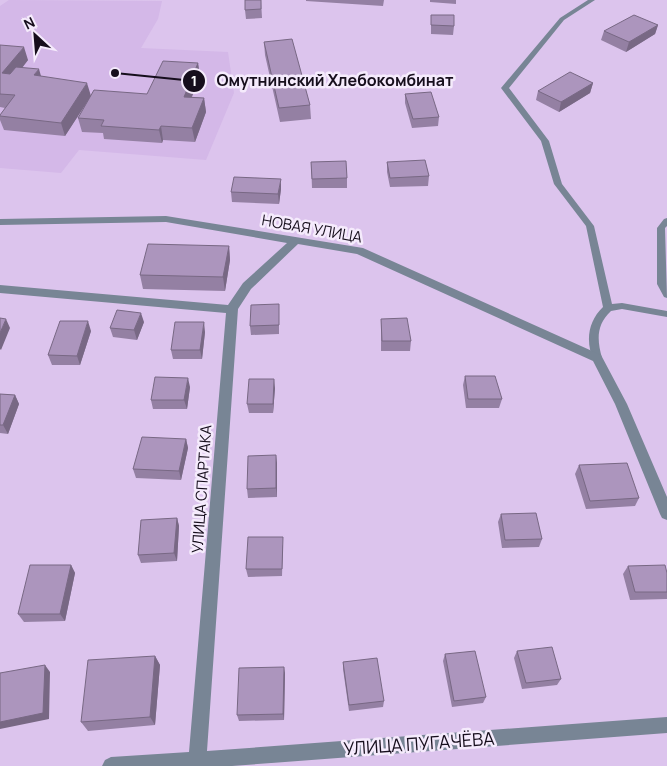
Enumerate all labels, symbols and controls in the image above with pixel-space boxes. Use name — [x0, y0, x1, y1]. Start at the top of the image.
north arrow — [10, 10, 60, 60]
text: N — [20, 12, 38, 34]
callout: Омутнинский Хлебокомбинат — [181, 65, 463, 96]
text: Омутнинский Хлебокомбинат — [217, 69, 454, 91]
text: 1 — [191, 70, 197, 91]
street label: НОВАЯ УЛИЦА — [260, 209, 364, 248]
street label: УЛИЦА СПАРТАКА — [187, 424, 216, 554]
street label: УЛИЦА ПУГАЧЁВА — [343, 726, 496, 760]

